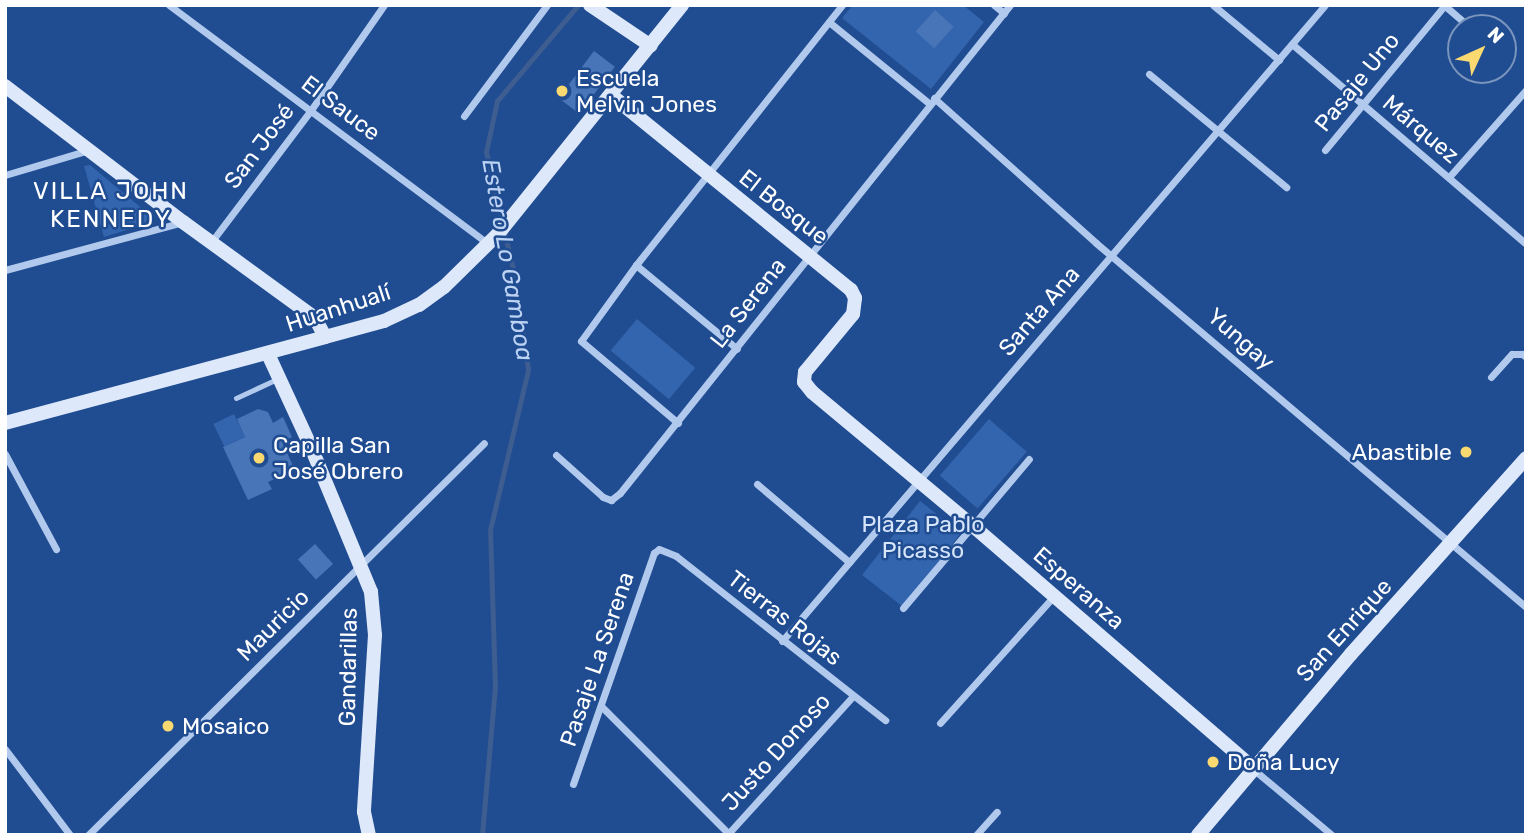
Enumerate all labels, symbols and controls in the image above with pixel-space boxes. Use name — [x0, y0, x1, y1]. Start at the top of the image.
north arrow — [1447, 14, 1517, 84]
text: N — [1483, 22, 1509, 48]
street label: Pasaje Uno — [1309, 27, 1405, 137]
place label: Escuela Melvin Jones — [576, 64, 717, 118]
street label: El Sauce — [296, 69, 386, 147]
marker: Escuela Melvin Jones — [554, 83, 570, 99]
street label: Márquez — [1377, 89, 1465, 169]
street label: San José — [218, 98, 300, 194]
water label: Estero Lo Gamboa — [475, 157, 539, 363]
street label: El Bosque — [734, 164, 834, 250]
district label: VILLA JOHN KENNEDY — [34, 178, 188, 234]
street label: La Serena — [704, 253, 792, 353]
street label: Santa Ana — [992, 260, 1086, 362]
street label: Huanhualí — [282, 278, 394, 338]
street label: Yungay — [1202, 302, 1280, 376]
place label: Capilla San José Obrero — [273, 431, 403, 485]
place label: Abastible — [1352, 438, 1452, 466]
marker: Abastible — [1458, 444, 1474, 460]
marker: Capilla San José Obrero — [251, 450, 267, 466]
park label: Plaza Pablo Picasso — [862, 510, 984, 564]
street label: Esperanza — [1028, 541, 1130, 635]
street label: Tierras Rojas — [722, 565, 848, 671]
street label: Pasaje La Serena — [554, 568, 640, 750]
street label: San Enrique — [1291, 573, 1397, 687]
street label: Mauricio — [231, 583, 315, 667]
street label: Gandarillas — [333, 607, 363, 727]
street label: Justo Donoso — [716, 687, 836, 817]
place label: Mosaico — [182, 712, 269, 740]
marker: Mosaico — [160, 718, 176, 734]
place label: Doña Lucy — [1227, 748, 1340, 776]
marker: Doña Lucy — [1205, 754, 1221, 770]

